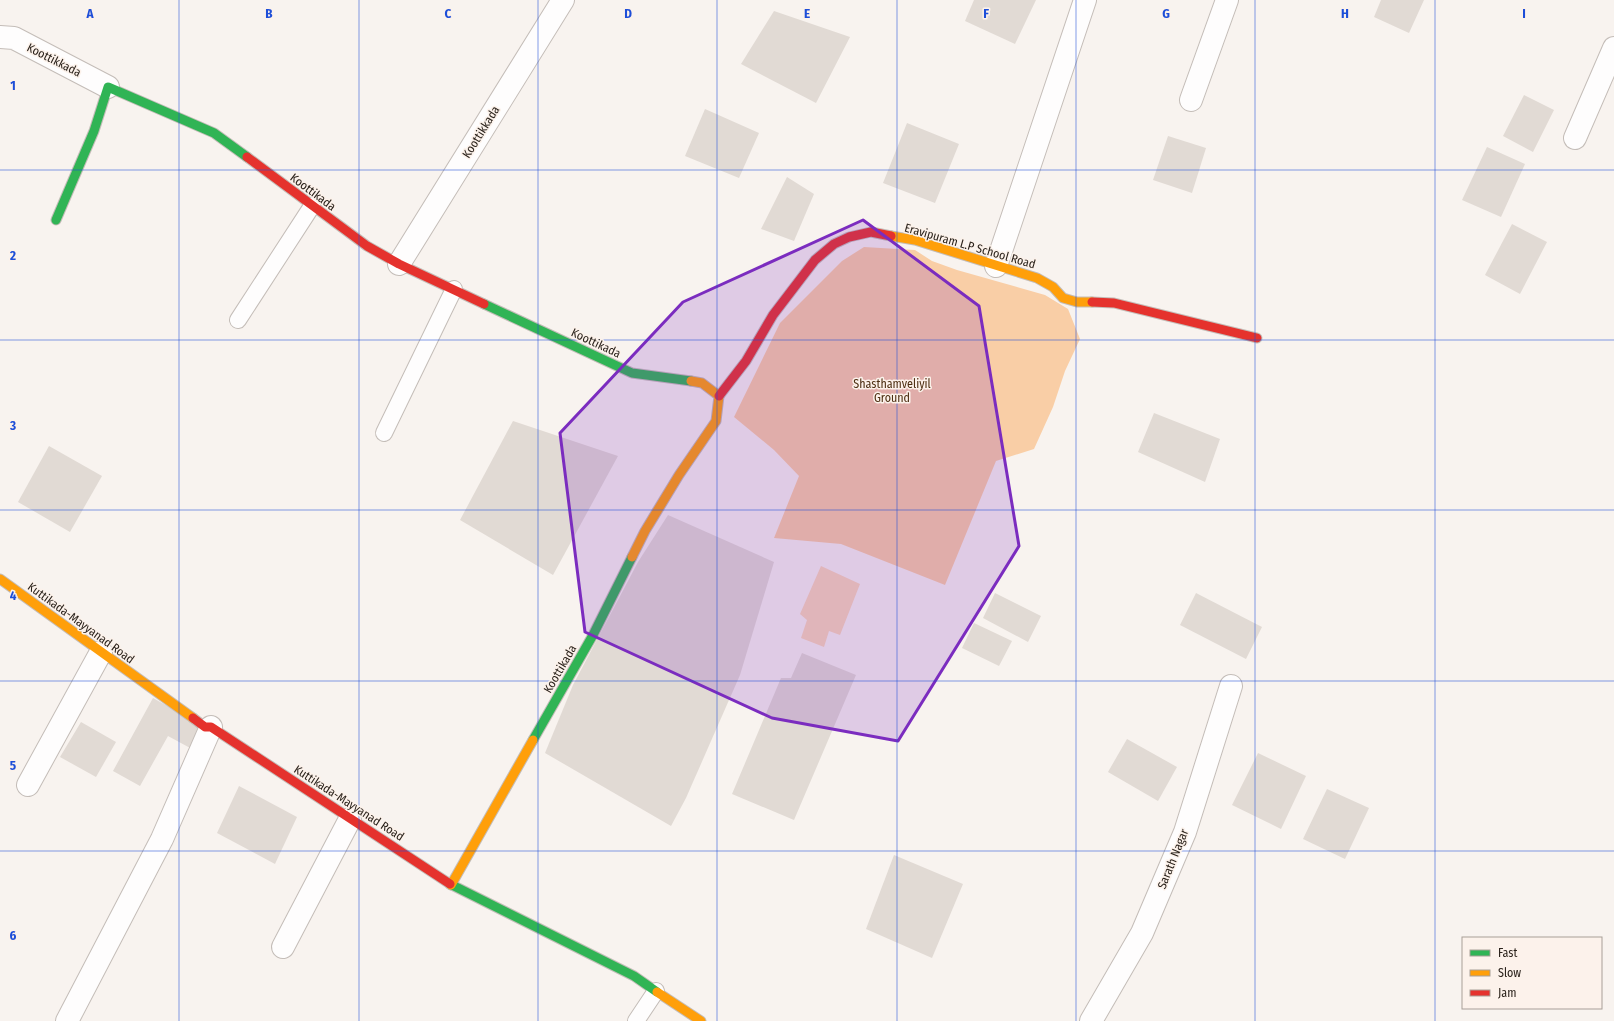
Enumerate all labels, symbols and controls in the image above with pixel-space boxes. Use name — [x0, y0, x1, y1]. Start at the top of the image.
text: A — [85, 6, 94, 21]
text: B — [265, 6, 273, 21]
text: C — [445, 6, 452, 21]
text: D — [624, 6, 632, 21]
text: E — [804, 6, 810, 21]
text: F — [983, 6, 989, 21]
text: G — [1162, 6, 1170, 21]
text: H — [1341, 6, 1349, 21]
text: I — [1522, 6, 1526, 21]
street label: Koottikkada — [25, 40, 84, 80]
text: 1 — [10, 78, 16, 93]
street label: Koottikkada — [459, 103, 503, 161]
street label: Koottikada — [288, 170, 339, 214]
street label: Eravipuram L.P School Road — [903, 221, 1037, 271]
text: 2 — [9, 248, 16, 263]
street label: Koottikada — [569, 325, 623, 361]
park label: Shasthamveliyil Ground — [853, 377, 931, 405]
text: 3 — [9, 418, 16, 433]
street label: Kuttikada-Mayyanad Road — [25, 580, 137, 666]
text: 4 — [10, 588, 17, 603]
street label: Koottikada — [541, 642, 579, 696]
text: 5 — [10, 758, 16, 773]
street label: Kuttikada-Mayyanad Road — [291, 762, 407, 844]
street label: Sarath Nagar — [1155, 826, 1192, 891]
text: 6 — [10, 928, 17, 943]
legend — [1462, 937, 1602, 1009]
text: Fast — [1498, 946, 1517, 960]
text: Slow — [1498, 966, 1521, 980]
text: Jam — [1498, 986, 1516, 1000]

